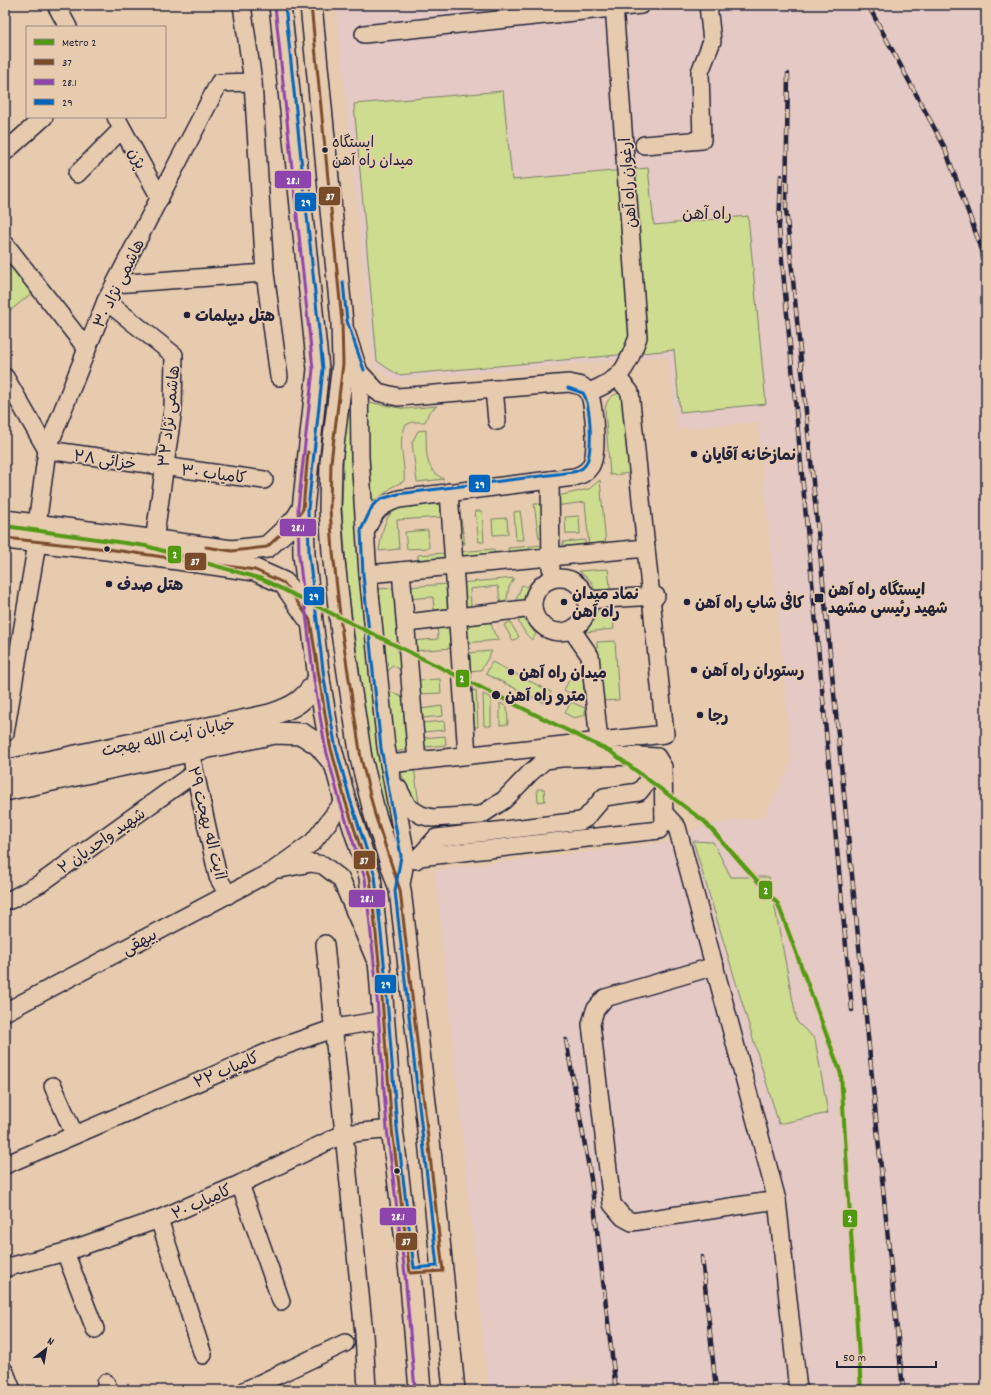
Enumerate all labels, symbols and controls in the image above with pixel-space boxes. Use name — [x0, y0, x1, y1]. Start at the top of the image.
legend — [26, 26, 166, 118]
text: Metro 2 — [62, 35, 97, 52]
text: 37 — [62, 55, 72, 72]
text: 28.1 — [62, 75, 77, 92]
text: 29 — [62, 95, 73, 112]
place label: ایستگاه میدان راه آهن — [332, 133, 414, 173]
street label: ارغوان راه آهن — [615, 137, 644, 229]
street label: پژن — [121, 144, 151, 174]
marker: ایستگاه میدان راه آهن — [320, 145, 330, 155]
line badge: 28.1 — [274, 170, 312, 189]
text: 28.1 — [286, 174, 300, 190]
line badge: 37 — [318, 186, 341, 206]
text: 37 — [325, 190, 335, 206]
line badge: 29 — [294, 192, 317, 212]
text: 29 — [301, 196, 311, 212]
district label: راه آهن — [682, 204, 732, 228]
street label: هاشمی نژاد ۳۰ — [89, 236, 152, 333]
place label: هتل دیپلمات — [195, 306, 275, 329]
marker: هتل دیپلمات — [182, 310, 192, 320]
street label: هاشمی نژاد ۳۲ — [154, 364, 187, 468]
place label: نمازخانه آقایان — [702, 445, 796, 468]
street label: خزائی ۲۸ — [72, 446, 137, 477]
marker: نمازخانه آقایان — [689, 449, 699, 459]
street label: کامیاب ۳۰ — [180, 460, 248, 491]
line badge: 29 — [468, 474, 491, 493]
text: 29 — [475, 478, 485, 494]
line badge: 28.1 — [279, 518, 317, 537]
text: 28.1 — [291, 521, 305, 537]
unlabelled marker — [102, 544, 112, 554]
line badge: 2 — [167, 545, 182, 564]
text: 2 — [173, 548, 178, 564]
line badge: 37 — [184, 552, 207, 571]
text: 37 — [190, 555, 200, 571]
place label: هتل صدف — [117, 575, 183, 598]
marker: هتل صدف — [104, 579, 114, 589]
place label: ایستگاه راه آهن شهید رئیسی مشهد — [828, 580, 948, 621]
place label: نماد میدان راه آهن — [572, 584, 640, 625]
line badge: 29 — [303, 586, 325, 606]
text: 29 — [309, 590, 319, 606]
place label: کافی شاپ راه آهن — [695, 591, 804, 616]
marker: ایستگاه راه آهن شهید رئیسی مشهد — [813, 592, 825, 604]
marker: نماد میدان راه آهن — [559, 597, 569, 607]
marker: کافی شاپ راه آهن — [682, 597, 692, 607]
place label: رستوران راه آهن — [702, 661, 804, 684]
place label: میدان راه آهن — [519, 663, 607, 686]
marker: رستوران راه آهن — [689, 665, 699, 675]
marker: میدان راه آهن — [506, 667, 516, 677]
line badge: 2 — [455, 669, 470, 688]
text: 2 — [460, 672, 465, 688]
place label: مترو راه آهن — [505, 686, 585, 709]
marker: مترو راه آهن — [490, 689, 502, 701]
place label: رجا — [708, 706, 728, 729]
marker: رجا — [695, 710, 705, 720]
street label: خیابان آیت الله بهجت — [100, 713, 237, 764]
street label: اآیت اله بهجت ۲۹ — [180, 764, 231, 883]
street label: شهید واحدیان ۲ — [54, 803, 151, 881]
line badge: 37 — [353, 850, 376, 870]
text: 37 — [359, 854, 369, 870]
line badge: 2 — [758, 880, 773, 900]
text: 2 — [764, 884, 769, 900]
line badge: 28.1 — [348, 889, 386, 908]
text: 28.1 — [360, 892, 374, 908]
street label: بیهقی — [119, 924, 162, 962]
line badge: 29 — [374, 974, 397, 994]
text: 29 — [381, 978, 391, 994]
street label: کامیاب ۲۲ — [191, 1047, 263, 1095]
unlabelled marker — [392, 1166, 402, 1176]
street label: کامیاب ۲۰ — [168, 1180, 236, 1227]
line badge: 28.1 — [379, 1207, 417, 1226]
line badge: 2 — [842, 1209, 858, 1228]
text: 28.1 — [391, 1210, 405, 1226]
text: 2 — [848, 1212, 853, 1228]
line badge: 37 — [395, 1232, 418, 1251]
text: 37 — [401, 1235, 411, 1251]
north arrow — [26, 1329, 66, 1369]
text: N — [44, 1334, 57, 1351]
scale bar — [837, 1343, 936, 1369]
text: 50 m — [843, 1350, 866, 1367]

